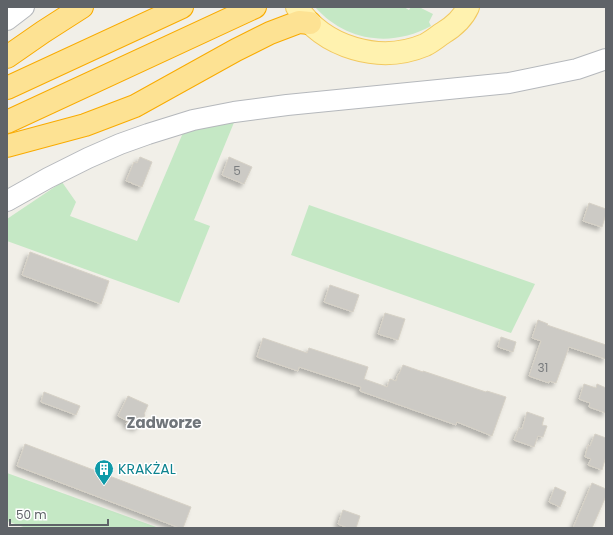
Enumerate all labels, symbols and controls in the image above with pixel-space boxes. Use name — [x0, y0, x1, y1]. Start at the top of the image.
house number: 5 — [233, 162, 241, 179]
house number: 31 — [538, 359, 548, 376]
district label: Zadworze — [127, 412, 201, 433]
building icon: KRAKŻAL — [93, 458, 115, 486]
place label: KRAKŻAL — [118, 459, 176, 479]
scale bar — [10, 501, 108, 527]
text: 50 m — [16, 506, 47, 523]

